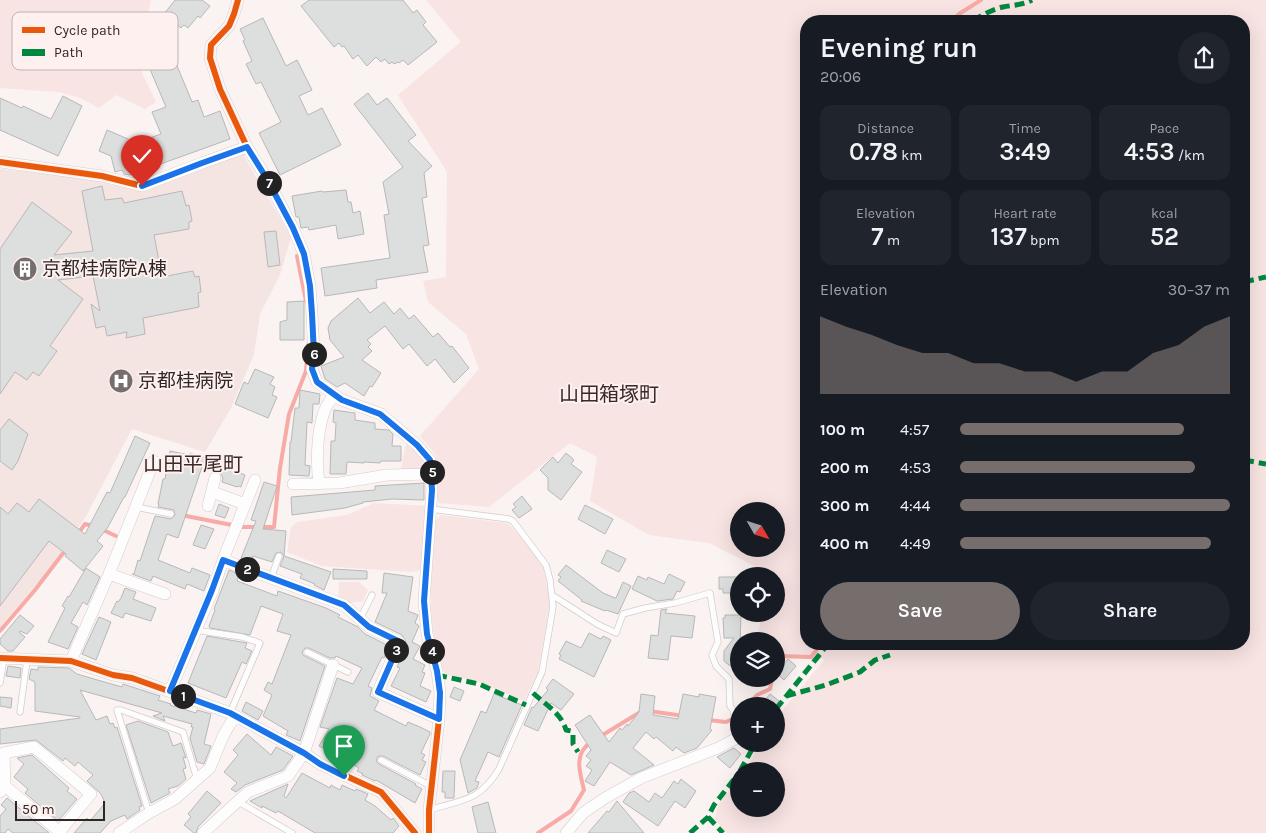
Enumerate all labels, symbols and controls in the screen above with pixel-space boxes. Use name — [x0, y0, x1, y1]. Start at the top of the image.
legend — [12, 12, 178, 70]
text: Cycle path — [54, 22, 120, 39]
text: Evening run — [820, 31, 977, 64]
button: share — [1178, 32, 1230, 84]
text: Path — [54, 44, 83, 61]
text: 20:06 — [820, 67, 861, 86]
text: Distance — [857, 120, 914, 137]
text: Time — [1009, 120, 1041, 137]
text: Pace — [1149, 120, 1179, 137]
pin — [121, 135, 163, 186]
text: 0.78 — [849, 137, 898, 166]
text: 3:49 — [999, 137, 1051, 166]
text: 4:53 — [1124, 137, 1175, 166]
icon: check — [128, 142, 156, 170]
text: km — [898, 147, 922, 164]
text: /km — [1175, 147, 1205, 164]
pin: 7 — [256, 170, 282, 196]
text: 7 — [266, 175, 273, 192]
text: Elevation — [856, 205, 915, 222]
text: Heart rate — [993, 205, 1057, 222]
text: kcal — [1151, 205, 1178, 222]
text: 7 — [871, 222, 884, 251]
text: 137 — [990, 222, 1027, 251]
text: 52 — [1150, 222, 1179, 251]
text: m — [884, 232, 900, 249]
text: bpm — [1027, 232, 1060, 249]
building icon: 京都桂病院A棟 — [12, 256, 38, 282]
place label: 京都桂病院A棟 — [42, 258, 167, 280]
text: Elevation — [820, 280, 888, 299]
text: 30–37 m — [1168, 280, 1230, 299]
pin: 6 — [302, 342, 326, 366]
text: 6 — [310, 346, 319, 363]
hospital icon: 京都桂病院 — [108, 368, 134, 394]
place label: 京都桂病院 — [138, 370, 233, 392]
district label: 山田箱塚町 — [559, 383, 659, 406]
text: 100 m — [820, 420, 865, 439]
text: 4:57 — [900, 420, 929, 439]
district label: 山田平尾町 — [143, 453, 243, 476]
text: 200 m — [820, 458, 869, 477]
text: 4:53 — [900, 458, 931, 477]
pin: 5 — [420, 460, 444, 484]
text: 5 — [428, 464, 437, 481]
text: 300 m — [820, 496, 869, 515]
text: 4:44 — [900, 496, 931, 515]
north arrow — [730, 502, 785, 558]
map controls — [730, 502, 785, 817]
text: 400 m — [820, 534, 869, 553]
text: 4:49 — [900, 534, 931, 553]
pin: 2 — [234, 556, 260, 582]
text: 2 — [243, 561, 252, 578]
button: locate — [730, 567, 785, 622]
button: Save — [820, 582, 1020, 640]
button: Share — [1030, 582, 1230, 640]
button: layers — [730, 632, 785, 687]
pin: 3 — [384, 638, 408, 662]
pin: 4 — [420, 638, 444, 664]
text: 3 — [392, 642, 401, 659]
text: 4 — [428, 643, 437, 660]
pin: 1 — [170, 684, 196, 708]
text: 1 — [181, 688, 186, 705]
button: + — [730, 697, 785, 752]
pin — [323, 725, 365, 776]
icon: arrive — [330, 732, 358, 760]
button: − — [730, 762, 785, 817]
scale bar — [15, 798, 105, 821]
text: 50 m — [22, 801, 55, 818]

